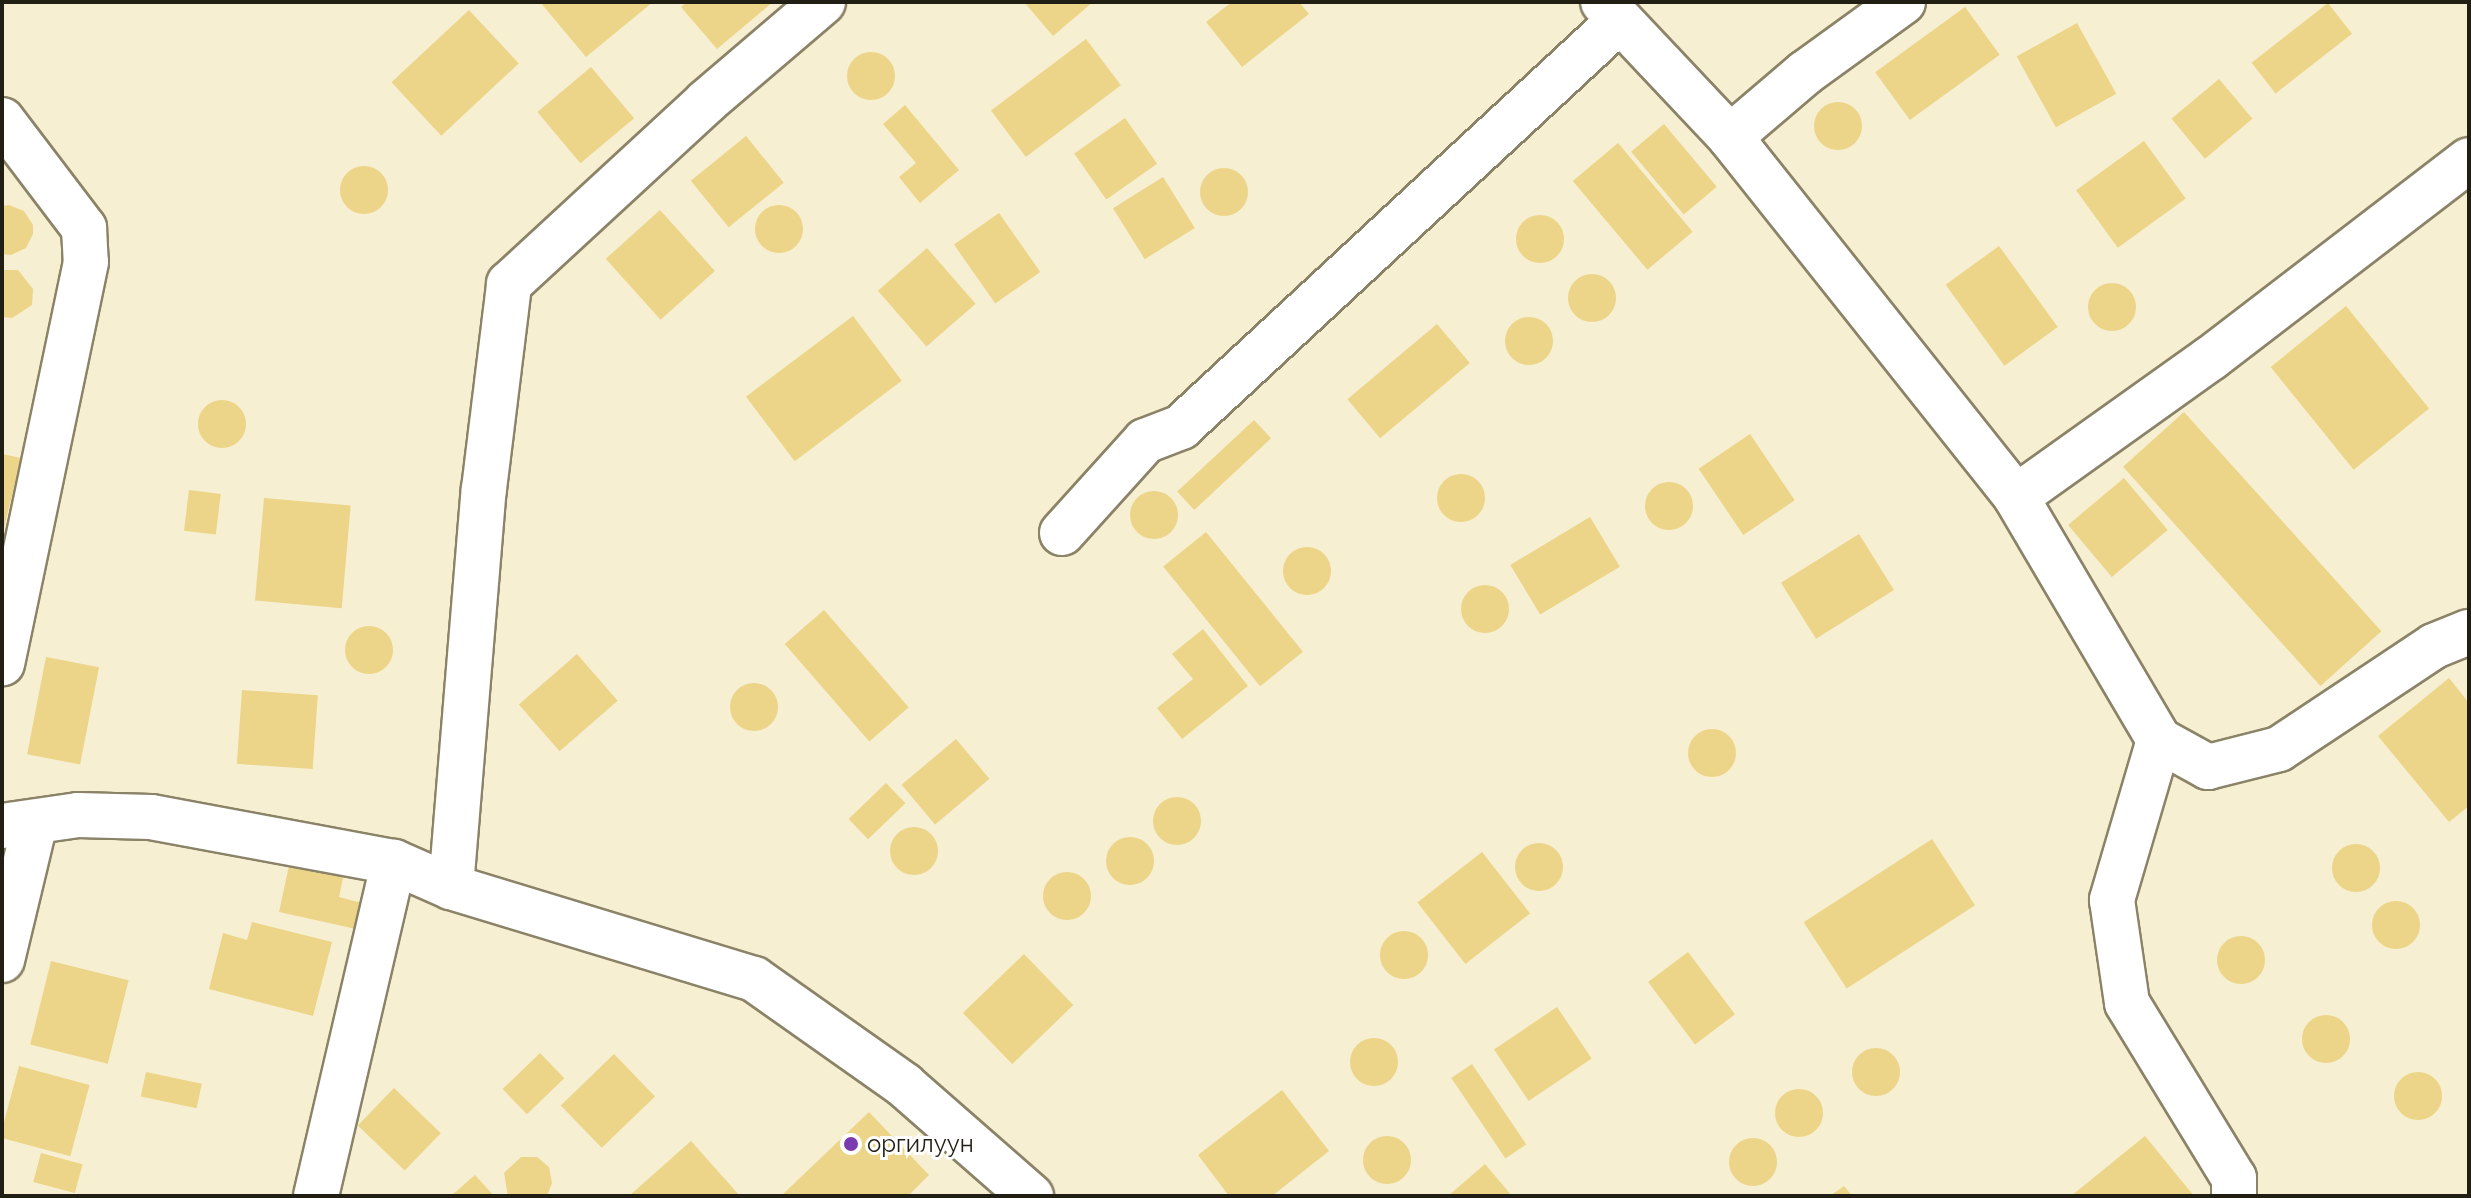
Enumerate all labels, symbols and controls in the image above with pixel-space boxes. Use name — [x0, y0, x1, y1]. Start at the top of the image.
place label: оргилуун — [867, 1130, 974, 1158]
marker: оргилуун — [842, 1135, 860, 1153]

